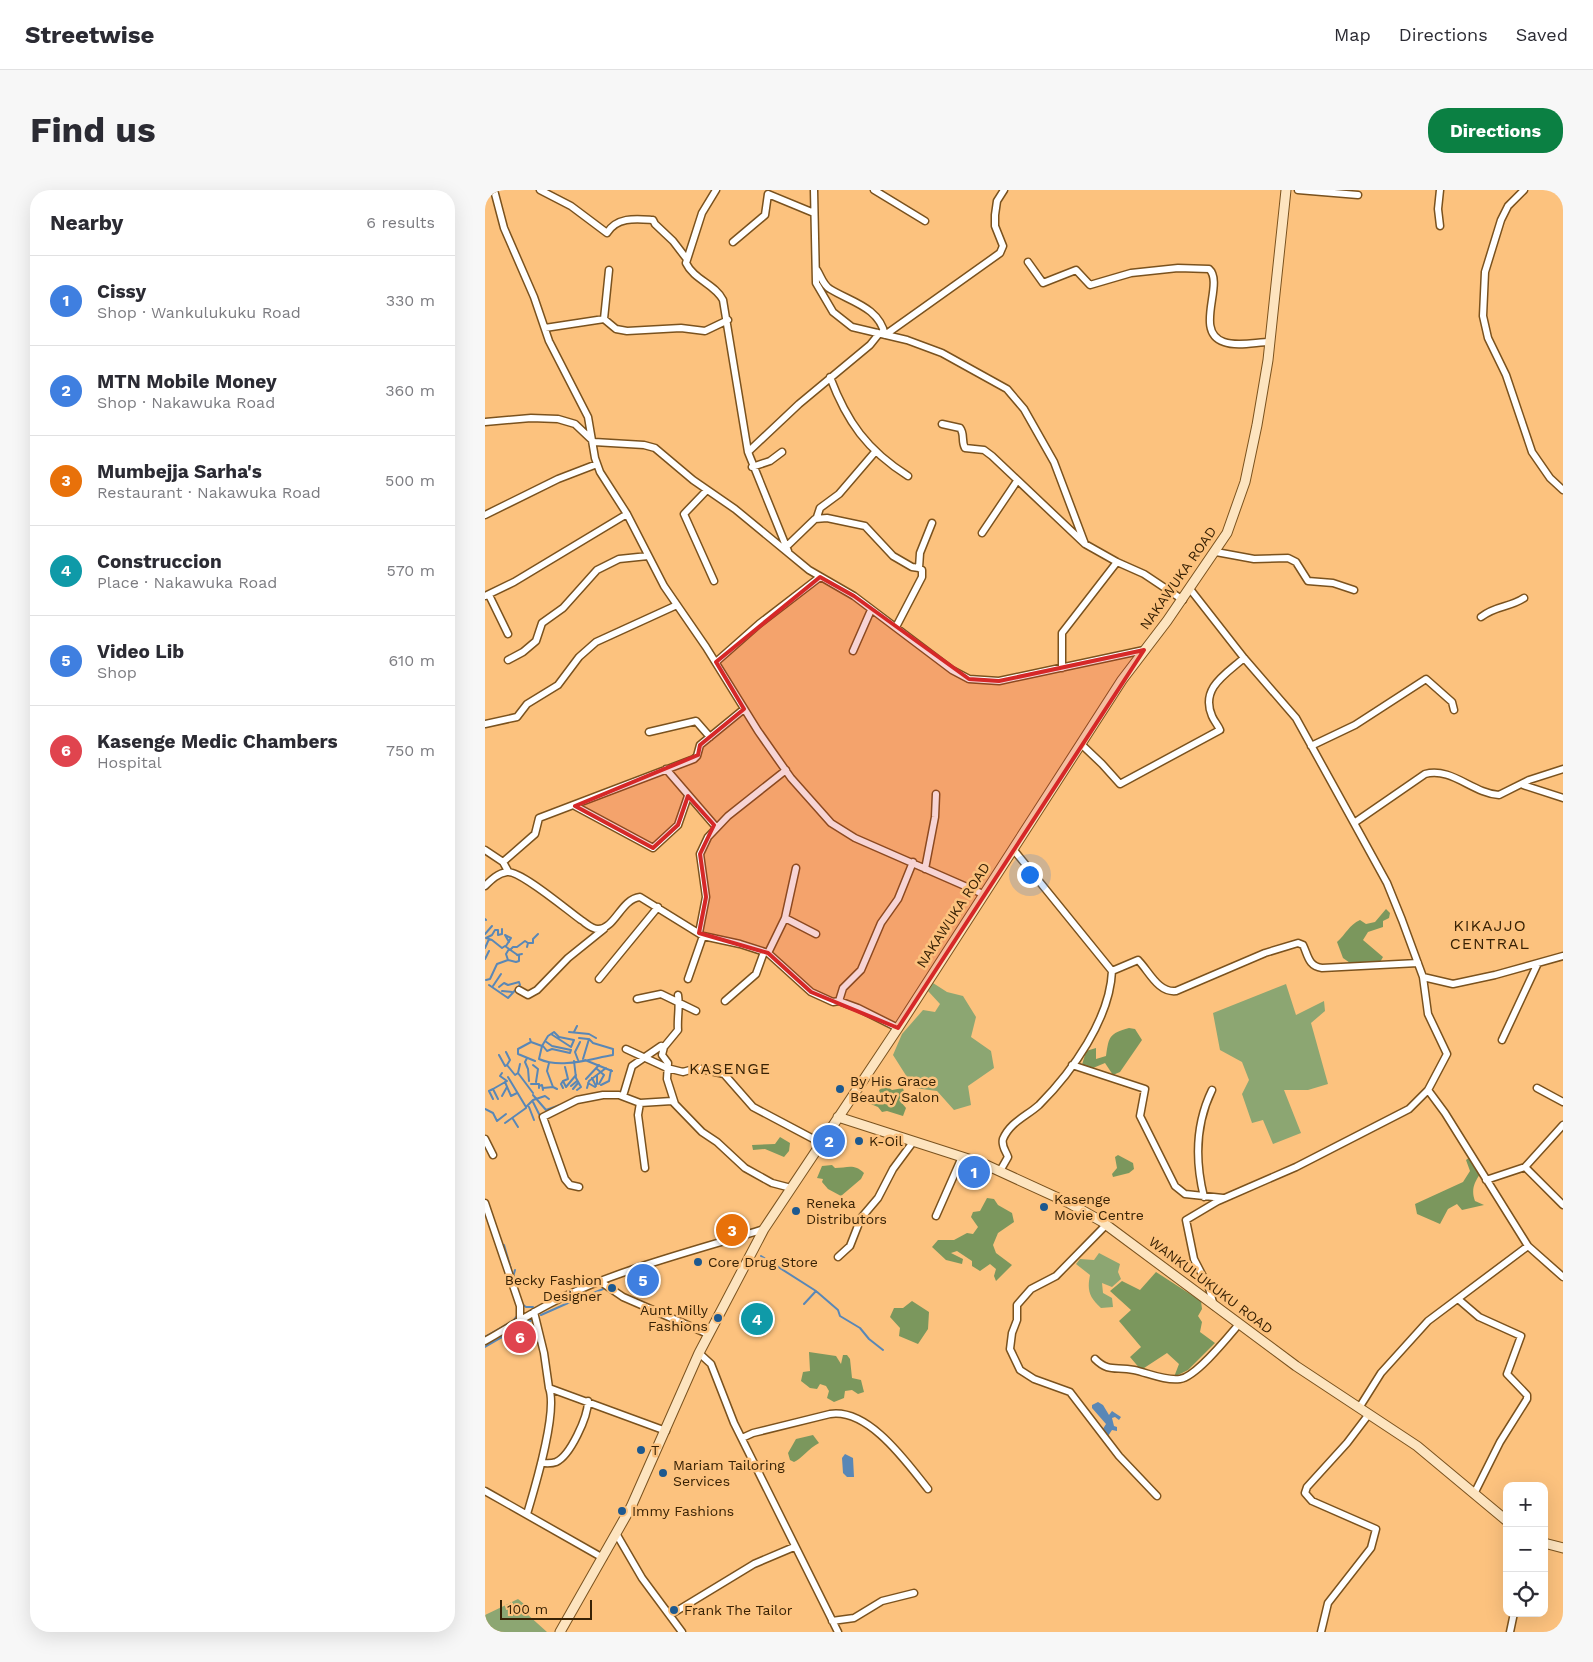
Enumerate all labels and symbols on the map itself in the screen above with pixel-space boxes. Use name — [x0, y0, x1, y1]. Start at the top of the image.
street label: NAKAWUKA ROAD — [1136, 523, 1220, 633]
street label: NAKAWUKA ROAD — [913, 859, 993, 971]
your location — [1017, 862, 1043, 888]
district label: KIKAJJO CENTRAL — [1450, 916, 1530, 953]
district label: KASENGE — [689, 1059, 771, 1078]
place label: By His Grace Beauty Salon — [850, 1073, 939, 1105]
marker: By His Grace Beauty Salon — [834, 1083, 846, 1095]
pin: 2 — [813, 1122, 845, 1160]
place label: K-Oil — [869, 1133, 904, 1149]
marker: K-Oil — [853, 1135, 865, 1147]
pin: 1 — [958, 1153, 990, 1191]
place label: Kasenge Movie Centre — [1054, 1191, 1144, 1223]
place label: Reneka Distributors — [806, 1195, 887, 1227]
marker: Kasenge Movie Centre — [1038, 1201, 1050, 1213]
marker: Reneka Distributors — [790, 1205, 802, 1217]
pin: 3 — [716, 1211, 748, 1249]
street label: WANKULUKUKU ROAD — [1146, 1233, 1276, 1337]
place label: Core Drug Store — [708, 1254, 818, 1270]
marker: Core Drug Store — [692, 1256, 704, 1268]
pin: 5 — [627, 1261, 659, 1299]
place label: Becky Fashion Designer — [505, 1272, 602, 1304]
marker: Becky Fashion Designer — [606, 1282, 618, 1294]
pin: 4 — [741, 1300, 773, 1338]
place label: Aunt Milly Fashions — [640, 1302, 709, 1334]
marker: Aunt Milly Fashions — [712, 1312, 724, 1324]
pin: 6 — [504, 1318, 536, 1356]
place label: T — [651, 1442, 660, 1458]
marker: T — [635, 1444, 647, 1456]
place label: Mariam Tailoring Services — [673, 1457, 785, 1489]
marker: Mariam Tailoring Services — [657, 1467, 669, 1479]
place label: Immy Fashions — [632, 1503, 734, 1519]
marker: Immy Fashions — [616, 1505, 628, 1517]
scale bar — [500, 1597, 593, 1620]
place label: Frank The Tailor — [684, 1602, 793, 1618]
marker: Frank The Tailor — [668, 1604, 680, 1616]

